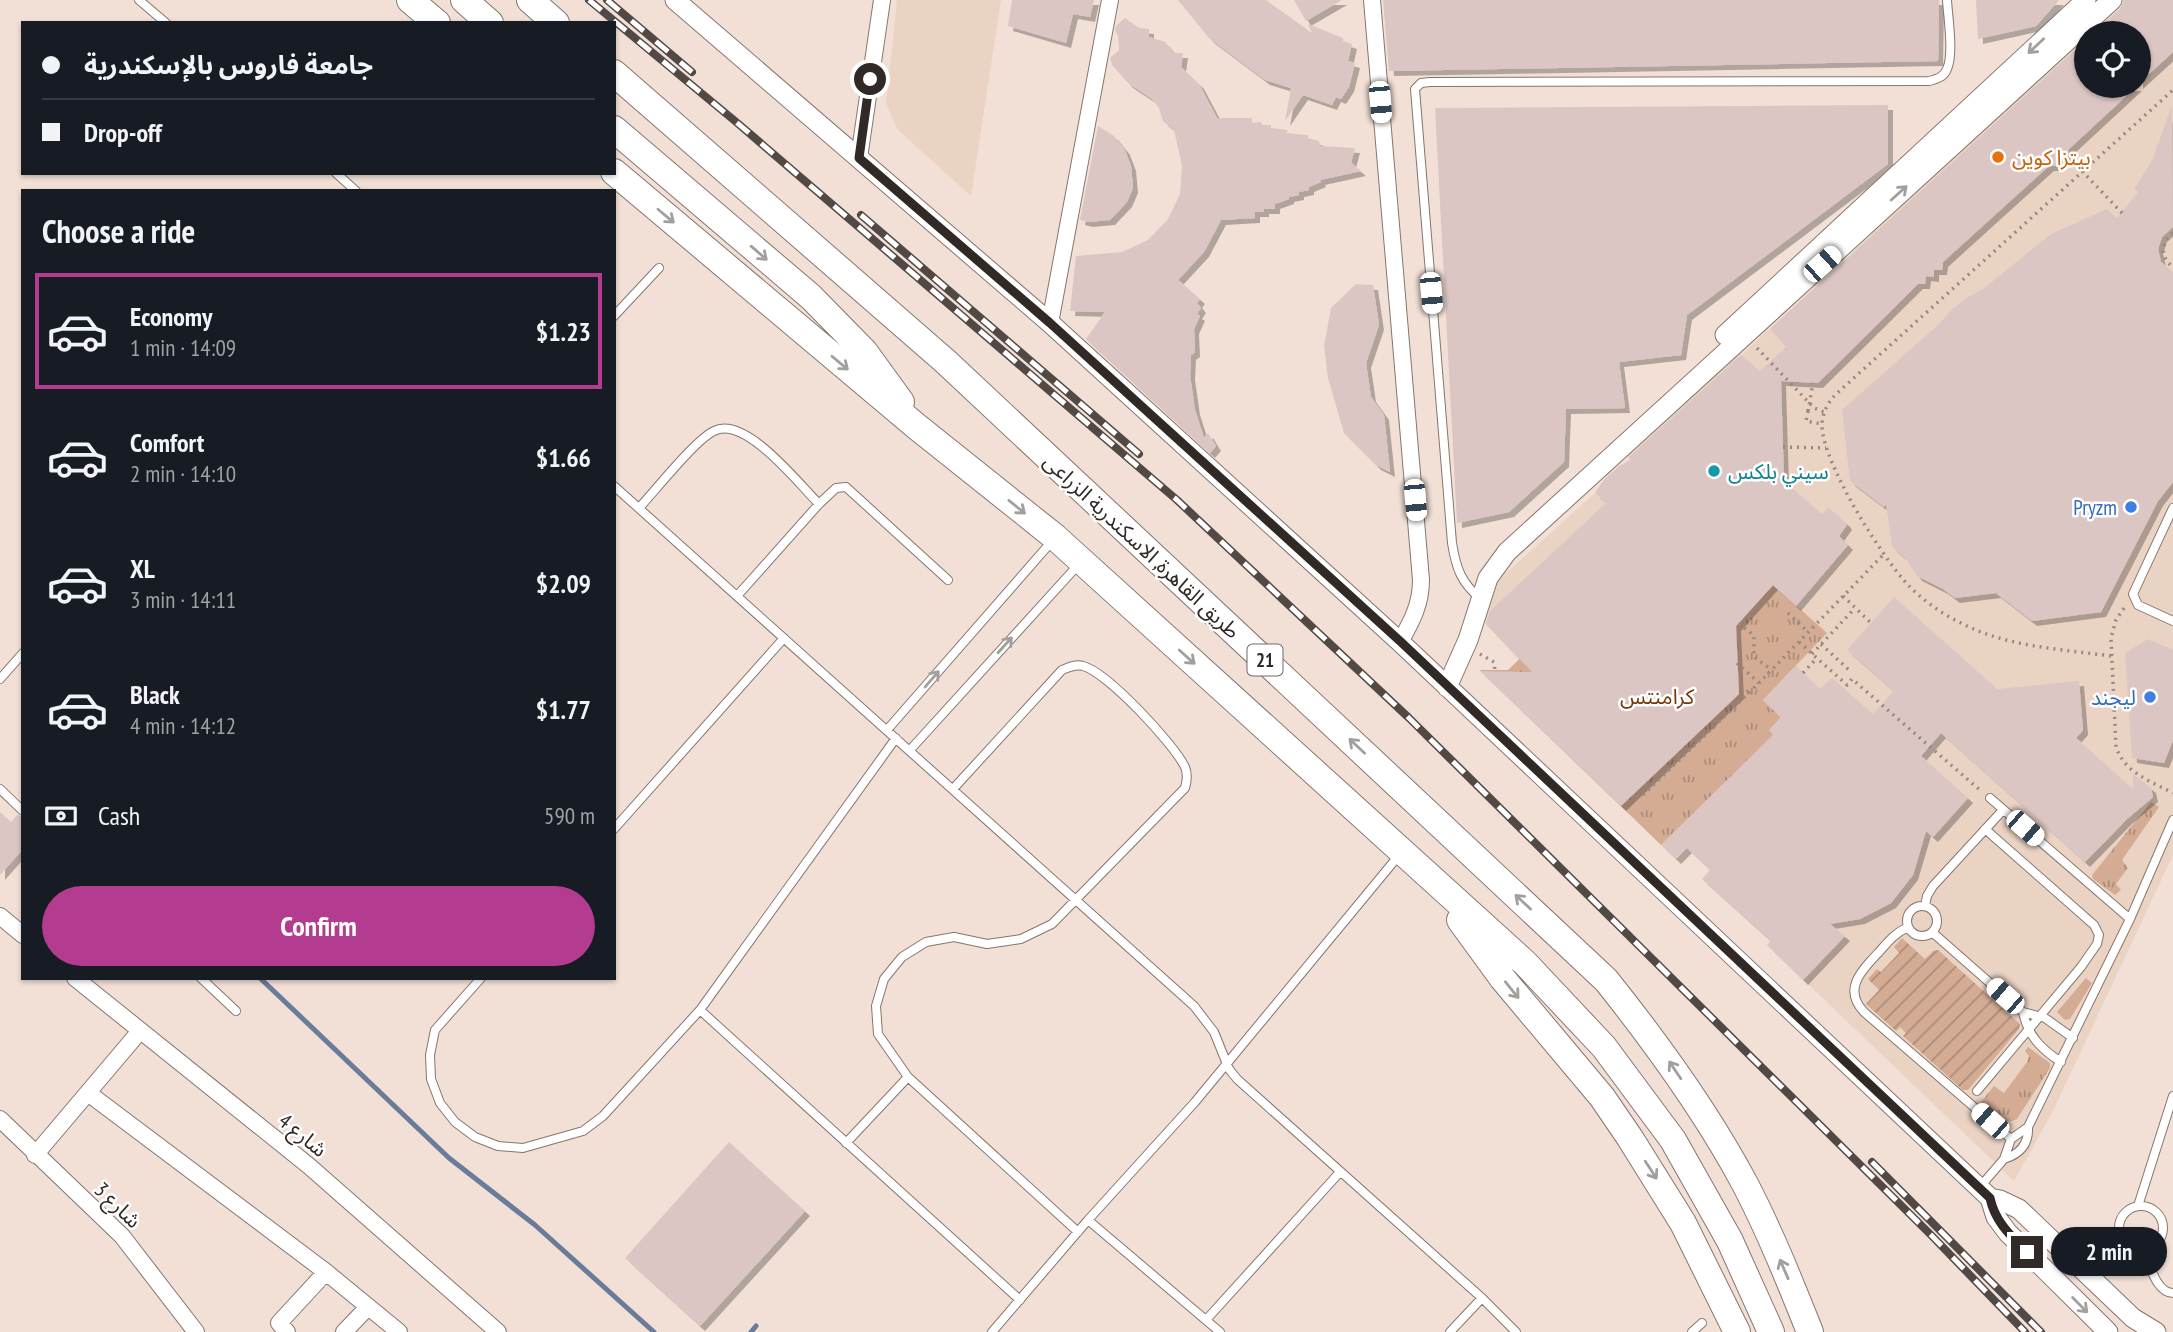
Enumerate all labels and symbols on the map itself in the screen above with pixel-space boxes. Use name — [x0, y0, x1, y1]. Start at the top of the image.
one-way arrow — [2028, 38, 2045, 55]
route start — [854, 63, 886, 95]
car — [1368, 80, 1393, 124]
place label: بيتزا كوين — [2012, 144, 2091, 171]
marker: بيتزا كوين — [1990, 149, 2006, 165]
one-way arrow — [1890, 185, 1908, 201]
one-way arrow — [657, 208, 675, 224]
car — [1800, 242, 1845, 286]
one-way arrow — [750, 245, 768, 261]
car — [1419, 271, 1444, 315]
one-way arrow — [831, 355, 849, 371]
street label: طريق القاهرة, الاسكندرية الزراعى — [1038, 448, 1246, 644]
place label: سيني بلكس — [1728, 458, 1829, 487]
marker: سيني بلكس — [1706, 463, 1722, 479]
car — [1403, 478, 1428, 522]
place label: Pryzm — [2073, 494, 2117, 521]
one-way arrow — [1007, 499, 1025, 514]
marker: Pryzm — [2123, 499, 2139, 515]
one-way arrow — [997, 637, 1013, 655]
road number: 21 — [1248, 645, 1282, 676]
one-way arrow — [1178, 649, 1196, 665]
one-way arrow — [923, 670, 939, 688]
park label: كرامنتس — [1620, 683, 1694, 710]
place label: ليجند — [2091, 684, 2136, 711]
marker: ليجند — [2142, 689, 2158, 705]
one-way arrow — [1349, 738, 1366, 755]
car — [2003, 806, 2048, 850]
one-way arrow — [1515, 893, 1532, 910]
car — [1983, 974, 2028, 1018]
one-way arrow — [1505, 980, 1520, 998]
one-way arrow — [1668, 1061, 1682, 1080]
car — [1968, 1099, 2013, 1143]
street label: شارع 4 — [272, 1107, 333, 1164]
one-way arrow — [1643, 1160, 1658, 1179]
street label: شارع 3 — [88, 1176, 147, 1235]
callout: 2 min — [2052, 1228, 2167, 1276]
route end — [2011, 1236, 2043, 1268]
one-way arrow — [1777, 1259, 1790, 1280]
one-way arrow — [2072, 1296, 2089, 1313]

